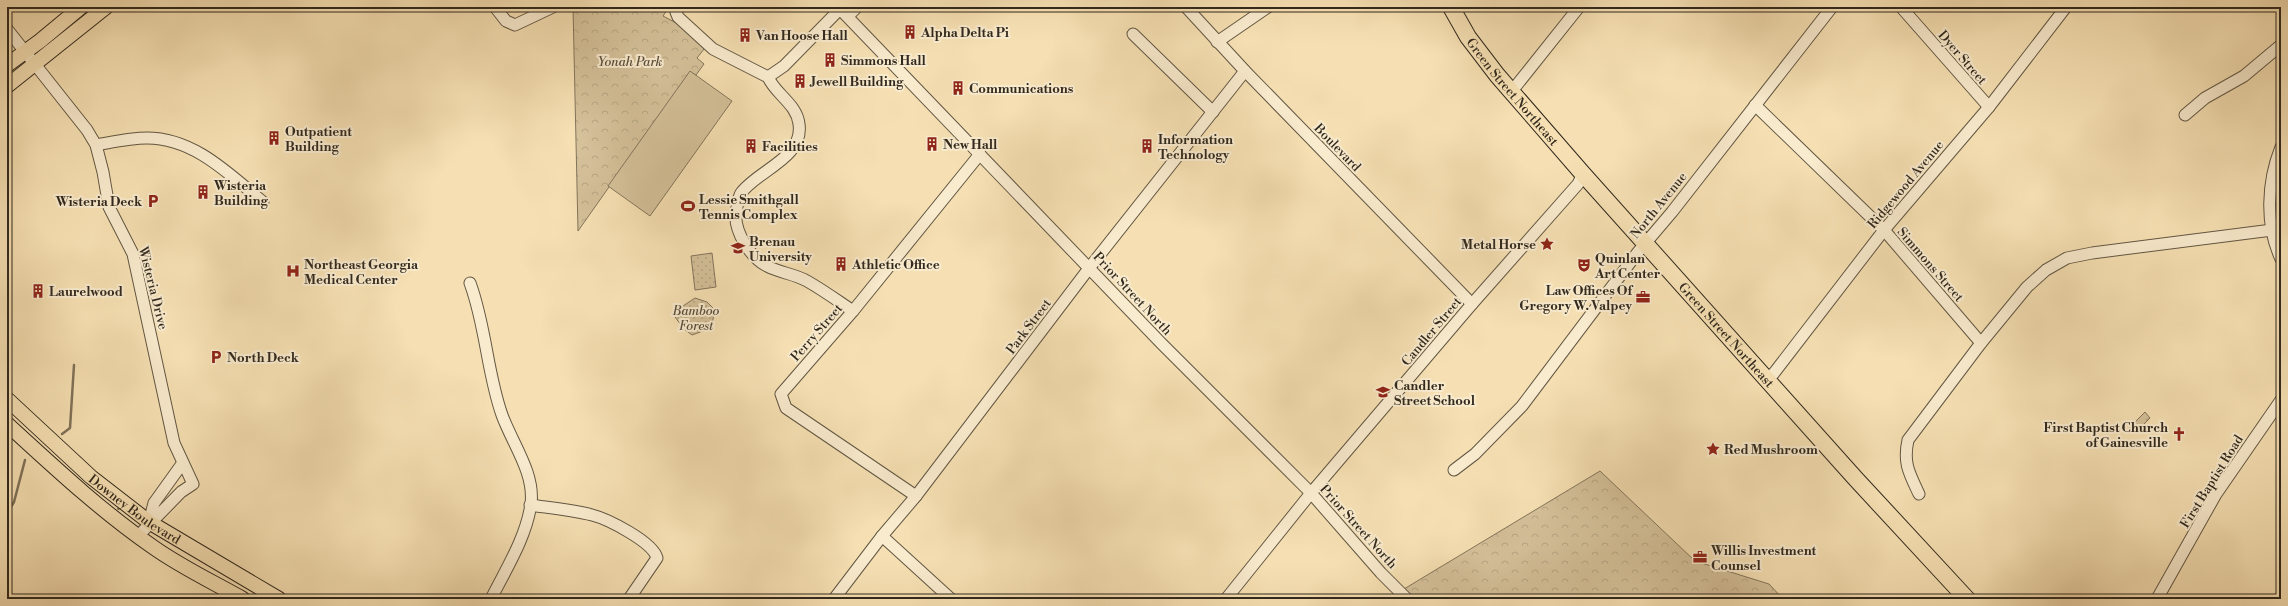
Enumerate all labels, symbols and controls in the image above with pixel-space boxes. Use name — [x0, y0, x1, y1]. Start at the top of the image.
building icon: Alpha Delta Pi — [902, 24, 918, 40]
place label: Alpha Delta Pi — [920, 25, 1009, 41]
building icon: Van Hoose Hall — [737, 27, 753, 43]
street label: Dyer Street — [1934, 27, 1990, 88]
place label: Van Hoose Hall — [755, 28, 849, 44]
street label: Green Street Northeast — [1462, 35, 1562, 150]
building icon: Simmons Hall — [822, 52, 838, 68]
place label: Simmons Hall — [841, 53, 927, 69]
park label: Yonah Park — [598, 54, 662, 70]
building icon: Jewell Building — [792, 73, 808, 89]
place label: Jewell Building — [809, 74, 904, 90]
building icon: Communications — [950, 80, 966, 96]
place label: Communications — [969, 81, 1074, 97]
street label: Boulevard — [1310, 120, 1364, 175]
place label: Outpatient Building — [285, 124, 352, 155]
building icon: Outpatient Building — [266, 130, 282, 146]
place label: Information Technology — [1158, 132, 1233, 163]
building icon: New Hall — [924, 136, 940, 152]
place label: New Hall — [943, 137, 998, 153]
street label: Ridgewood Avenue — [1864, 137, 1948, 232]
building icon: Facilities — [743, 138, 759, 154]
building icon: Information Technology — [1139, 138, 1155, 154]
place label: Facilities — [762, 139, 818, 155]
street label: North Avenue — [1627, 169, 1691, 242]
place label: Wisteria Building — [213, 178, 268, 209]
building icon: Wisteria Building — [195, 184, 211, 200]
place label: Lessie Smithgall Tennis Complex — [699, 192, 799, 223]
parking icon: Wisteria Deck — [145, 193, 161, 209]
place label: Wisteria Deck — [55, 194, 143, 210]
sports icon: Lessie Smithgall Tennis Complex — [680, 198, 696, 214]
street label: Simmons Street — [1894, 224, 1967, 305]
place label: Brenau University — [749, 234, 812, 265]
place icon: Metal Horse — [1539, 236, 1555, 252]
place label: Metal Horse — [1461, 237, 1536, 253]
school or university icon: Brenau University — [730, 240, 746, 256]
street label: Wisteria Drive — [135, 244, 171, 332]
street label: Prior Street North — [1090, 249, 1175, 339]
place label: Quinlan Art Center — [1594, 251, 1661, 282]
building icon: Athletic Office — [833, 256, 849, 272]
place label: Northeast Georgia Medical Center — [304, 257, 419, 288]
place label: Athletic Office — [851, 257, 940, 273]
theatre icon: Quinlan Art Center — [1576, 257, 1592, 273]
hospital icon: Northeast Georgia Medical Center — [285, 263, 301, 279]
street label: Green Street Northeast — [1675, 279, 1777, 392]
building icon: Laurelwood — [30, 283, 46, 299]
place label: Law Offices Of Gregory W. Valpey — [1519, 283, 1633, 314]
place label: Laurelwood — [49, 284, 123, 300]
office icon: Law Offices Of Gregory W. Valpey — [1635, 289, 1651, 305]
street label: Candler Street — [1398, 294, 1465, 369]
street label: Park Street — [1003, 296, 1055, 357]
street label: Perry Street — [787, 300, 846, 365]
park label: Bamboo Forest — [672, 303, 720, 334]
parking icon: North Deck — [208, 349, 224, 365]
place label: North Deck — [227, 350, 300, 366]
place label: Candler Street School — [1394, 378, 1476, 409]
school or university icon: Candler Street School — [1375, 384, 1391, 400]
place label: First Baptist Church of Gainesville — [2044, 420, 2168, 451]
church icon: First Baptist Church of Gainesville — [2171, 426, 2187, 442]
street label: First Baptist Road — [2177, 432, 2247, 531]
place icon: Red Mushroom — [1705, 441, 1721, 457]
place label: Red Mushroom — [1724, 442, 1818, 458]
street label: Downey Boulevard — [85, 471, 184, 548]
street label: Prior Street North — [1316, 481, 1400, 572]
place label: Willis Investment Counsel — [1710, 543, 1817, 574]
office icon: Willis Investment Counsel — [1692, 549, 1708, 565]

